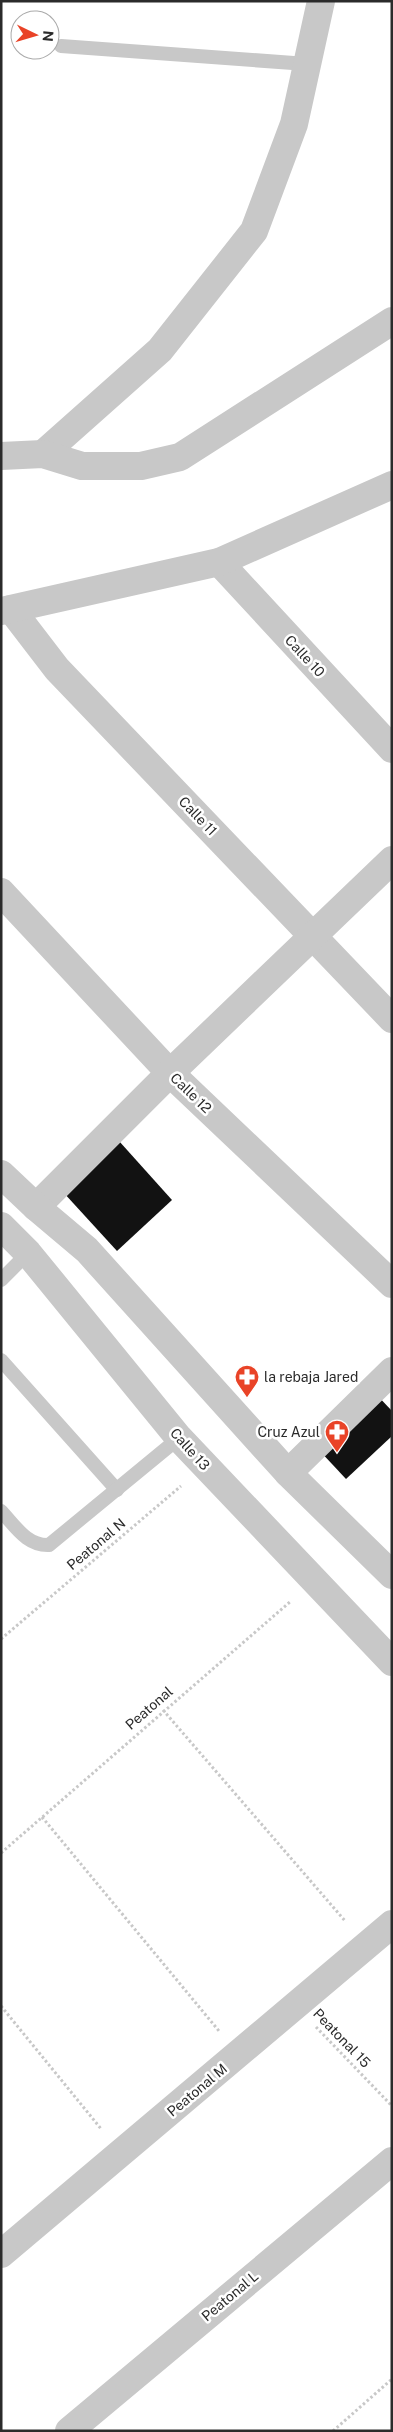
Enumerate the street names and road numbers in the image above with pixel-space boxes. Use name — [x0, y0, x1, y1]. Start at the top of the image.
street label: Calle 10 — [282, 632, 328, 680]
street label: Calle 11 — [176, 793, 220, 839]
street label: Calle 12 — [167, 1070, 215, 1116]
street label: Calle 13 — [167, 1425, 213, 1473]
street label: Peatonal N — [64, 1515, 128, 1573]
street label: Peatonal — [122, 1683, 176, 1733]
street label: Peatonal 15 — [310, 2005, 374, 2071]
street label: Peatonal M — [164, 2060, 230, 2120]
street label: Peatonal L — [199, 2268, 261, 2324]

